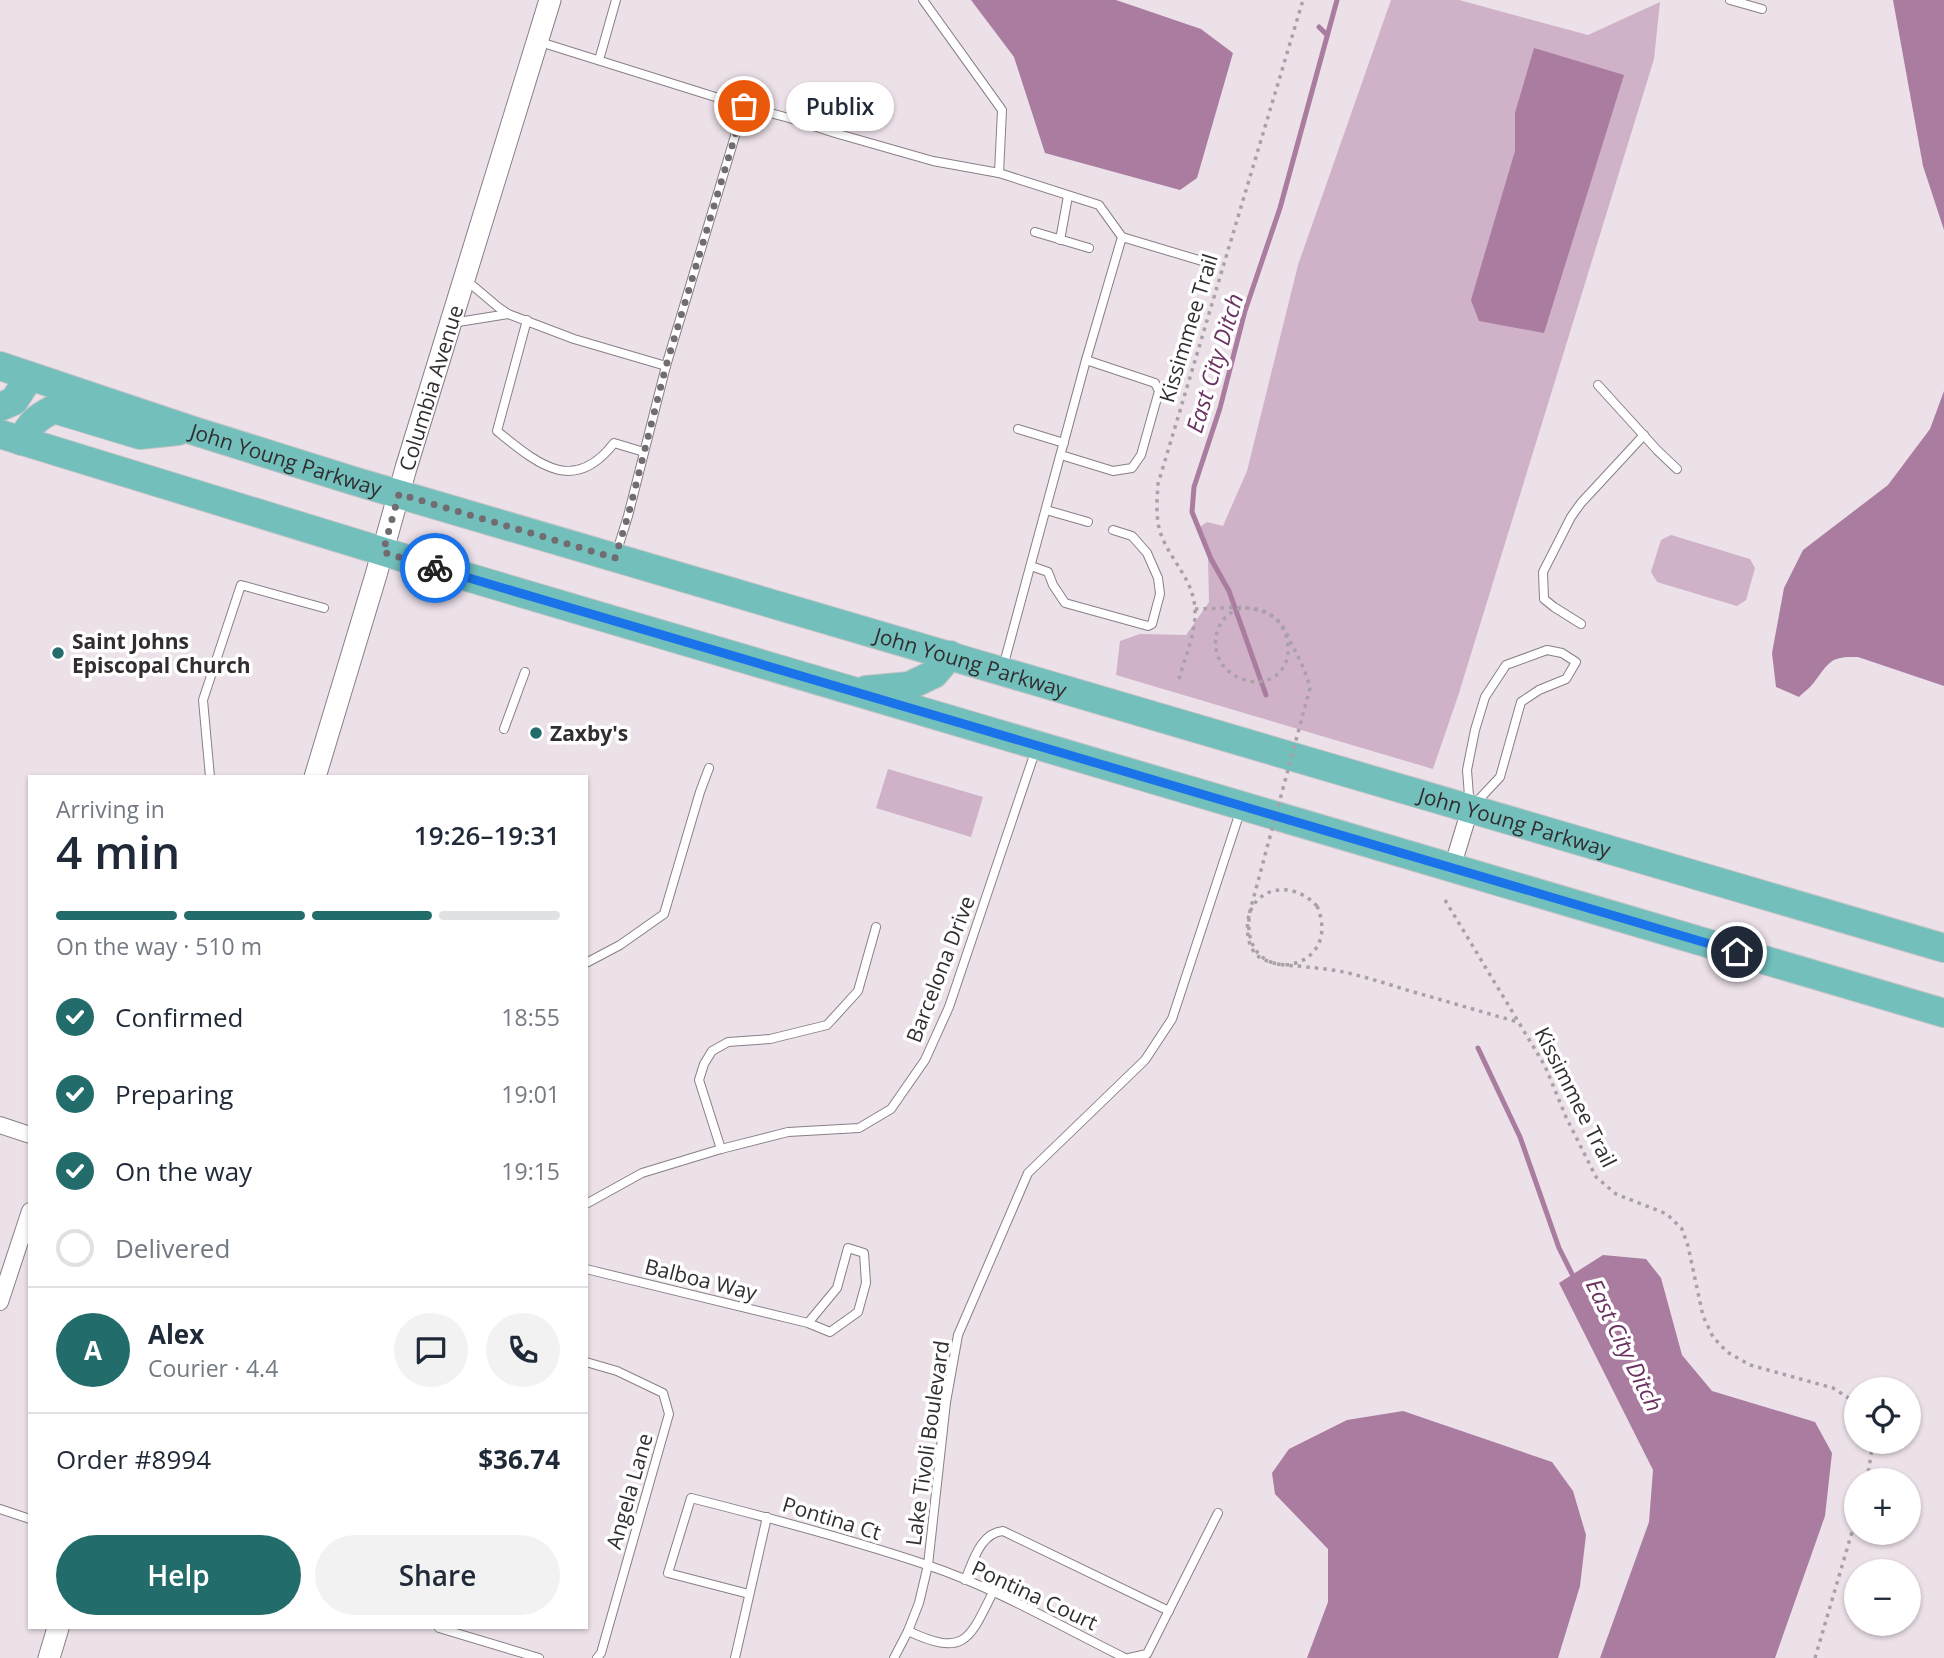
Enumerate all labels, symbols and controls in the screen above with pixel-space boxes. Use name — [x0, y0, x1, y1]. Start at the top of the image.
pin — [714, 76, 774, 136]
callout: Publix — [786, 82, 894, 130]
icon: bag — [725, 87, 763, 125]
text: Publix — [806, 90, 874, 122]
street label: Kissimmee Trail — [1152, 250, 1224, 406]
water label: East City Ditch — [1178, 289, 1250, 437]
street label: Columbia Avenue — [392, 302, 469, 474]
street label: John Young Parkway — [185, 416, 386, 503]
courier — [400, 533, 470, 603]
icon: bike — [416, 549, 454, 587]
street label: John Young Parkway — [869, 620, 1071, 704]
place label: Saint Johns Episcopal Church — [72, 627, 251, 679]
marker: Saint Johns Episcopal Church — [50, 645, 66, 661]
place label: Zaxby's — [550, 719, 628, 747]
marker: Zaxby's — [528, 725, 544, 741]
street label: John Young Parkway — [1413, 780, 1615, 864]
text: Arriving in — [56, 793, 165, 825]
text: 19:26–19:31 — [414, 817, 560, 853]
text: 4 min — [56, 820, 180, 882]
street label: Barcelona Drive — [899, 892, 981, 1046]
pin — [1707, 922, 1767, 982]
text: On the way · 510 m — [56, 930, 262, 962]
icon: home — [1718, 933, 1756, 971]
icon: check — [56, 998, 94, 1036]
text: Confirmed — [115, 999, 243, 1035]
text: 18:55 — [501, 1001, 560, 1033]
street label: Kissimmee Trail — [1529, 1022, 1623, 1172]
icon: check — [56, 1075, 94, 1113]
text: Preparing — [115, 1076, 233, 1112]
text: 19:01 — [501, 1078, 560, 1110]
icon: check — [56, 1152, 94, 1190]
text: On the way — [115, 1153, 252, 1189]
text: 19:15 — [501, 1155, 560, 1187]
text: Delivered — [115, 1230, 230, 1266]
street label: Balboa Way — [642, 1252, 761, 1307]
water label: East City Ditch — [1579, 1273, 1671, 1417]
button: chat — [394, 1313, 468, 1387]
button: phone — [486, 1313, 560, 1387]
text: Alex — [148, 1316, 204, 1352]
text: A — [84, 1332, 102, 1368]
street label: Lake Tivoli Boulevard — [899, 1339, 955, 1547]
text: Courier · 4.4 — [148, 1352, 278, 1384]
map controls — [1844, 1377, 1921, 1636]
button: locate — [1844, 1377, 1921, 1454]
street label: Angela Lane — [599, 1430, 659, 1552]
text: Order #8994 — [56, 1441, 211, 1477]
text: $36.74 — [478, 1441, 560, 1477]
button: + — [1844, 1468, 1921, 1545]
street label: Pontina Ct — [779, 1490, 885, 1546]
button: Help — [56, 1535, 301, 1615]
button: Share — [315, 1535, 560, 1615]
street label: Pontina Court — [968, 1554, 1102, 1636]
button: − — [1844, 1559, 1921, 1636]

